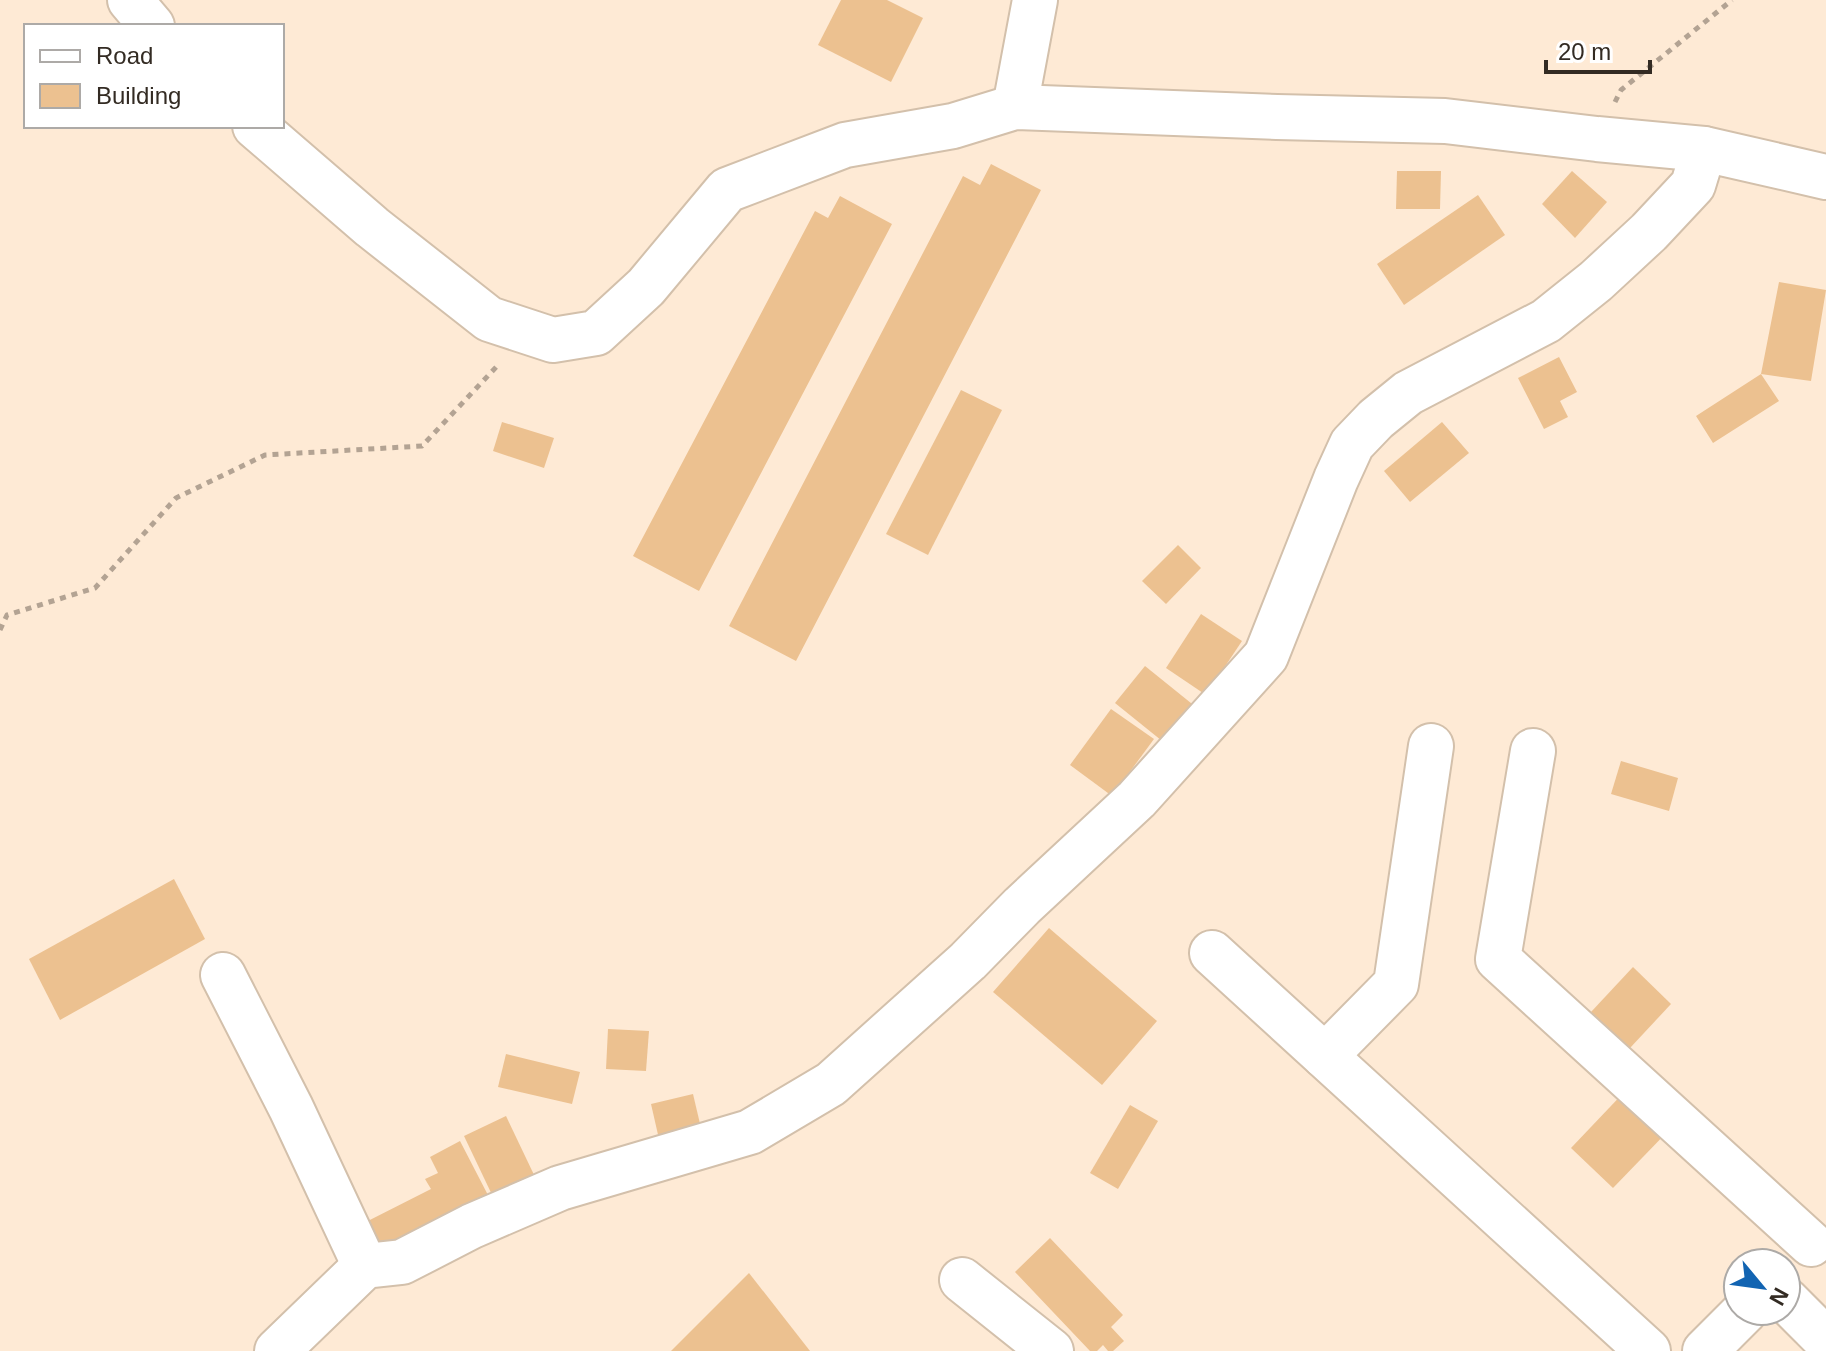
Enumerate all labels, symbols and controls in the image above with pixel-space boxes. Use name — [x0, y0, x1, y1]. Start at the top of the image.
legend — [24, 24, 284, 128]
scale bar — [1546, 24, 1650, 74]
text: 20 m — [1558, 38, 1611, 65]
text: Road — [96, 42, 153, 69]
text: Building — [96, 82, 181, 109]
north arrow — [1722, 1247, 1802, 1327]
text: N — [1764, 1283, 1794, 1309]

